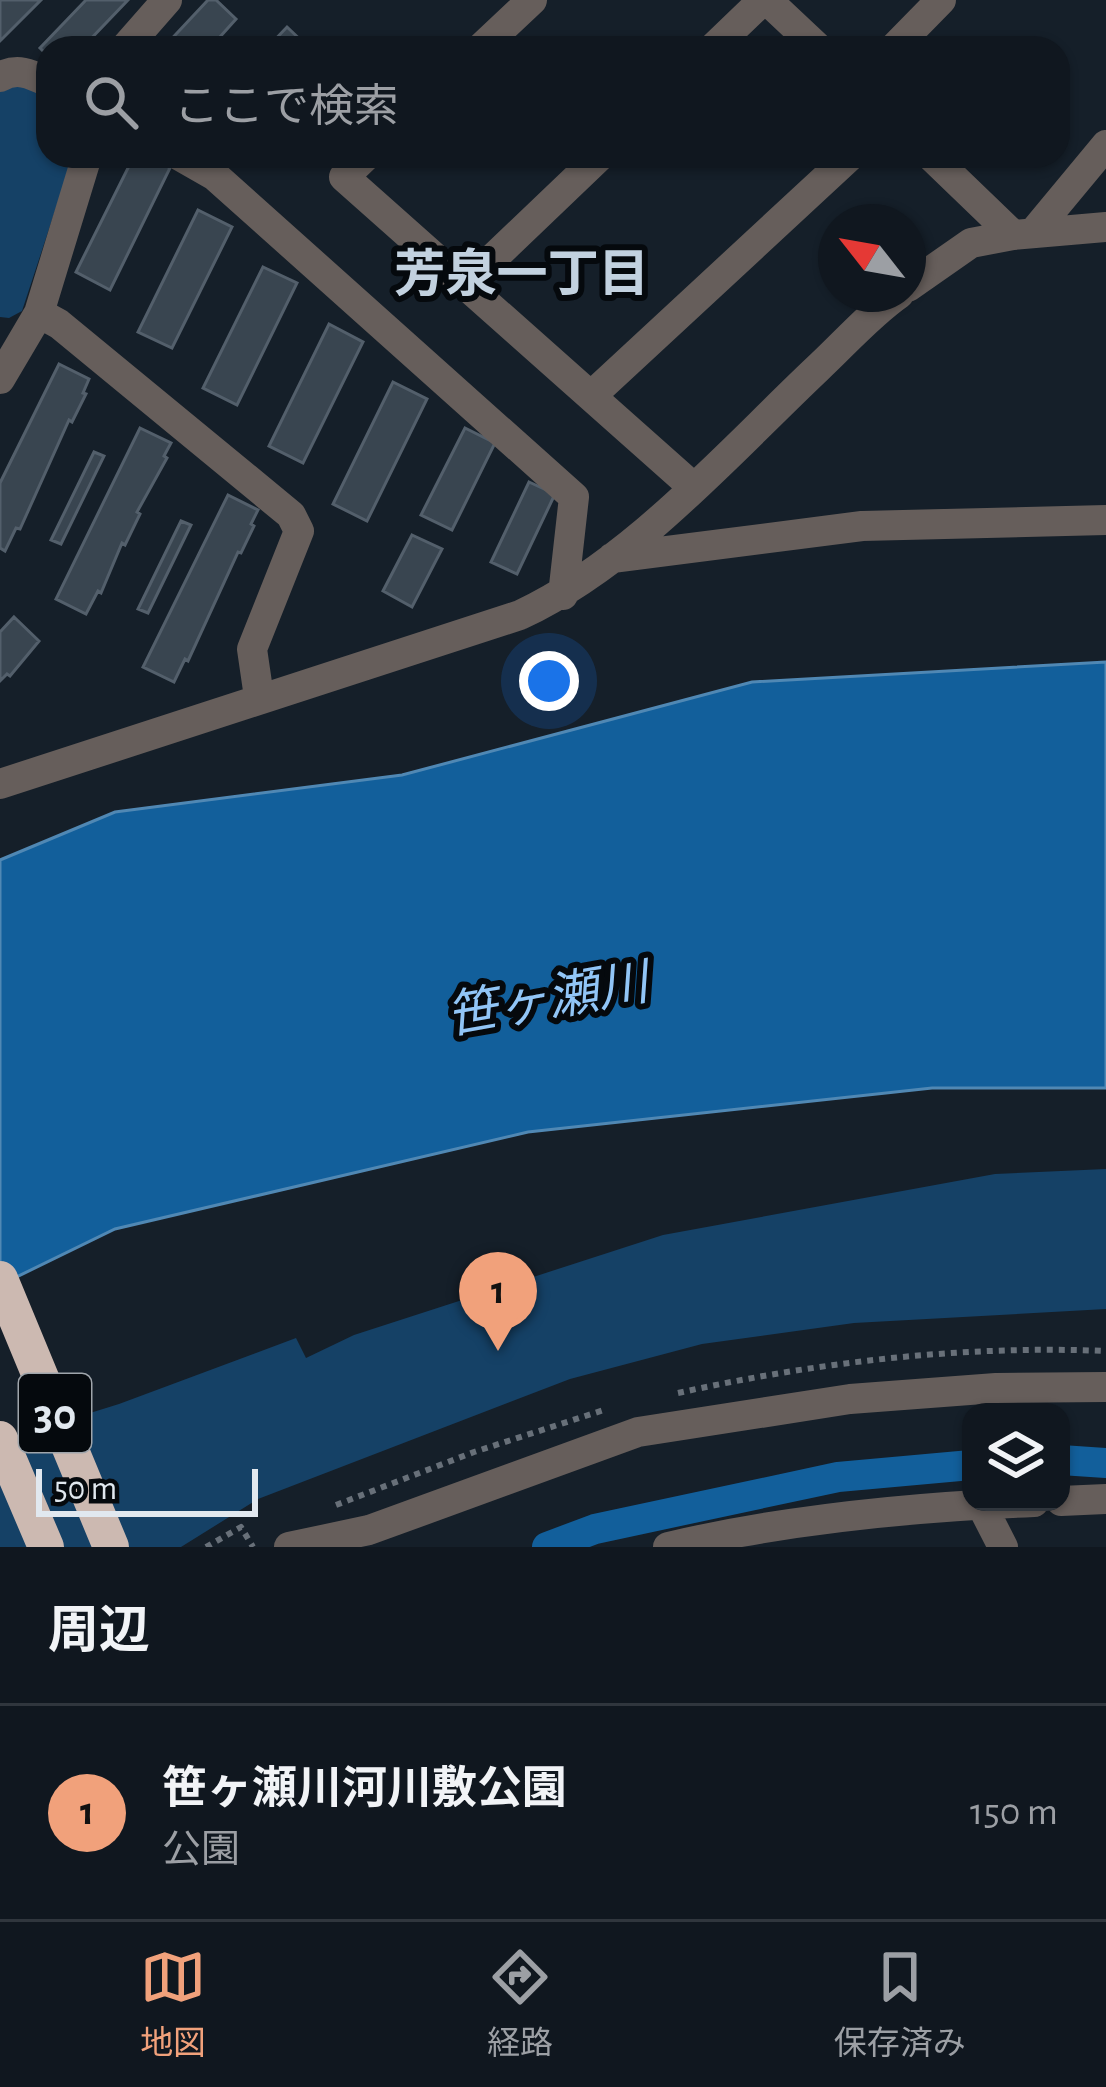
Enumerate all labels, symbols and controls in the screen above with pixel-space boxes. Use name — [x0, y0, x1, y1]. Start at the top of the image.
search box — [36, 36, 1070, 168]
icon: search — [78, 69, 144, 135]
text: ここで検索 — [174, 85, 399, 130]
north arrow — [818, 204, 926, 312]
district label: 芳泉一丁目 — [394, 247, 650, 301]
your location — [519, 651, 579, 711]
water label: 笹ヶ瀬川 — [442, 954, 657, 1043]
pin: 1 — [459, 1252, 537, 1351]
road number: 30 — [19, 1374, 91, 1452]
map controls — [962, 1403, 1070, 1511]
button: layers — [962, 1403, 1070, 1511]
scale bar — [36, 1463, 258, 1516]
text: 50 m — [54, 1473, 117, 1506]
text: 周辺 — [48, 1606, 150, 1657]
text: 笹ヶ瀬川河川敷公園 — [162, 1767, 567, 1812]
text: 1 — [80, 1793, 94, 1832]
text: 150 m — [970, 1793, 1058, 1832]
text: 公園 — [162, 1831, 240, 1870]
tab: 地図 — [140, 1944, 206, 2065]
tab: 経路 — [487, 1944, 553, 2065]
tab: 保存済み — [834, 1944, 966, 2065]

